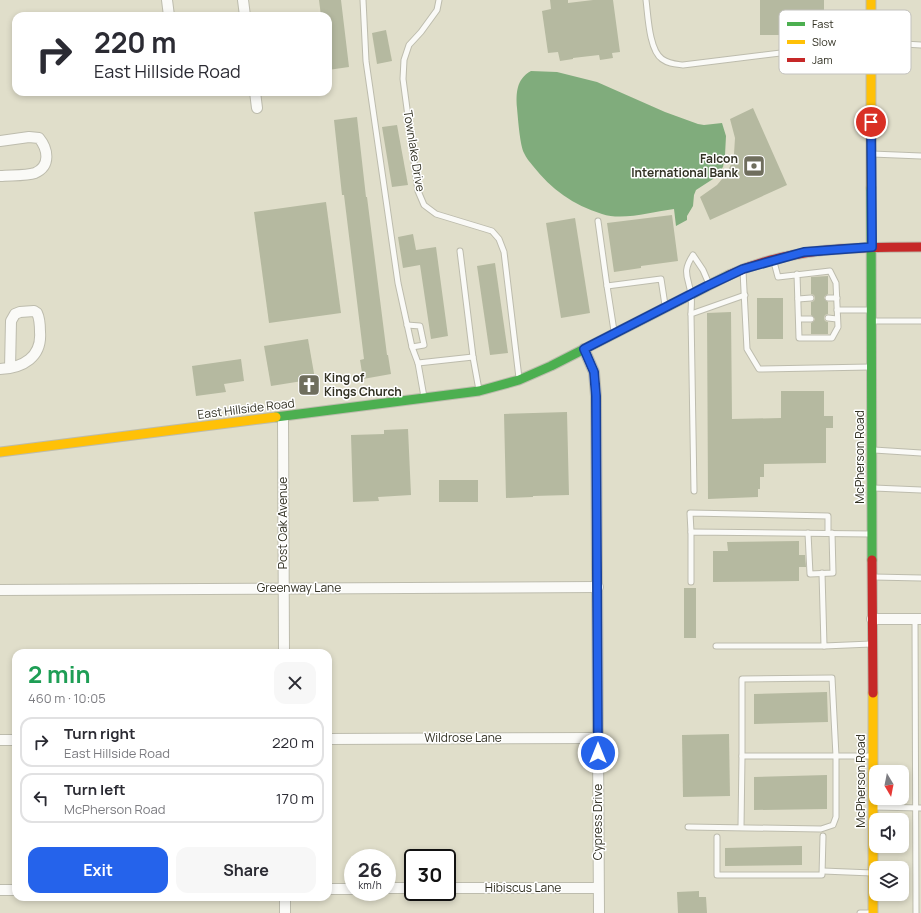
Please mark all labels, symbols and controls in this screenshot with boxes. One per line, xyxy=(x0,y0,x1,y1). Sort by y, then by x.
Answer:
legend xyxy=(779,10,911,74)
text: Fast xyxy=(812,16,834,31)
text: 220 m xyxy=(94,23,177,61)
icon: right xyxy=(28,28,80,80)
text: Slow xyxy=(812,34,837,49)
text: Jam xyxy=(812,52,833,67)
text: East Hillside Road xyxy=(94,59,241,83)
pin xyxy=(854,105,888,139)
street label: Townlake Drive xyxy=(400,109,429,193)
icon: arrive xyxy=(860,111,882,133)
place label: Falcon International Bank xyxy=(631,150,739,181)
bank icon: Falcon International Bank xyxy=(741,153,767,179)
place label: King of Kings Church xyxy=(324,369,402,400)
church icon: King of Kings Church xyxy=(296,372,322,398)
street label: East Hillside Road xyxy=(196,394,295,423)
street label: McPherson Road xyxy=(851,410,868,504)
street label: Post Oak Avenue xyxy=(274,477,291,569)
street label: Greenway Lane xyxy=(257,579,341,596)
text: 2 min xyxy=(28,657,90,690)
button: close xyxy=(274,662,316,704)
text: 460 m · 10:05 xyxy=(28,689,106,707)
text: Turn right xyxy=(64,723,135,744)
street label: Wildrose Lane xyxy=(424,729,502,746)
icon: right xyxy=(30,731,52,753)
text: 220 m xyxy=(272,732,314,753)
position arrow xyxy=(577,732,619,774)
street label: McPherson Road xyxy=(852,734,869,828)
text: East Hillside Road xyxy=(64,744,170,762)
north arrow xyxy=(869,765,909,805)
map controls xyxy=(869,765,909,901)
text: Turn left xyxy=(64,779,126,800)
street label: Cypress Drive xyxy=(589,784,606,860)
icon: left xyxy=(30,787,52,809)
text: 170 m xyxy=(276,788,314,809)
text: McPherson Road xyxy=(64,800,165,818)
button: sound xyxy=(869,813,909,853)
button: Exit xyxy=(28,847,168,893)
button: Share xyxy=(176,847,316,893)
speed limit sign: 30 xyxy=(404,849,456,901)
text: 26 xyxy=(358,856,382,883)
button: layers xyxy=(869,861,909,901)
text: km/h xyxy=(358,878,382,892)
street label: Hibiscus Lane xyxy=(485,879,561,896)

